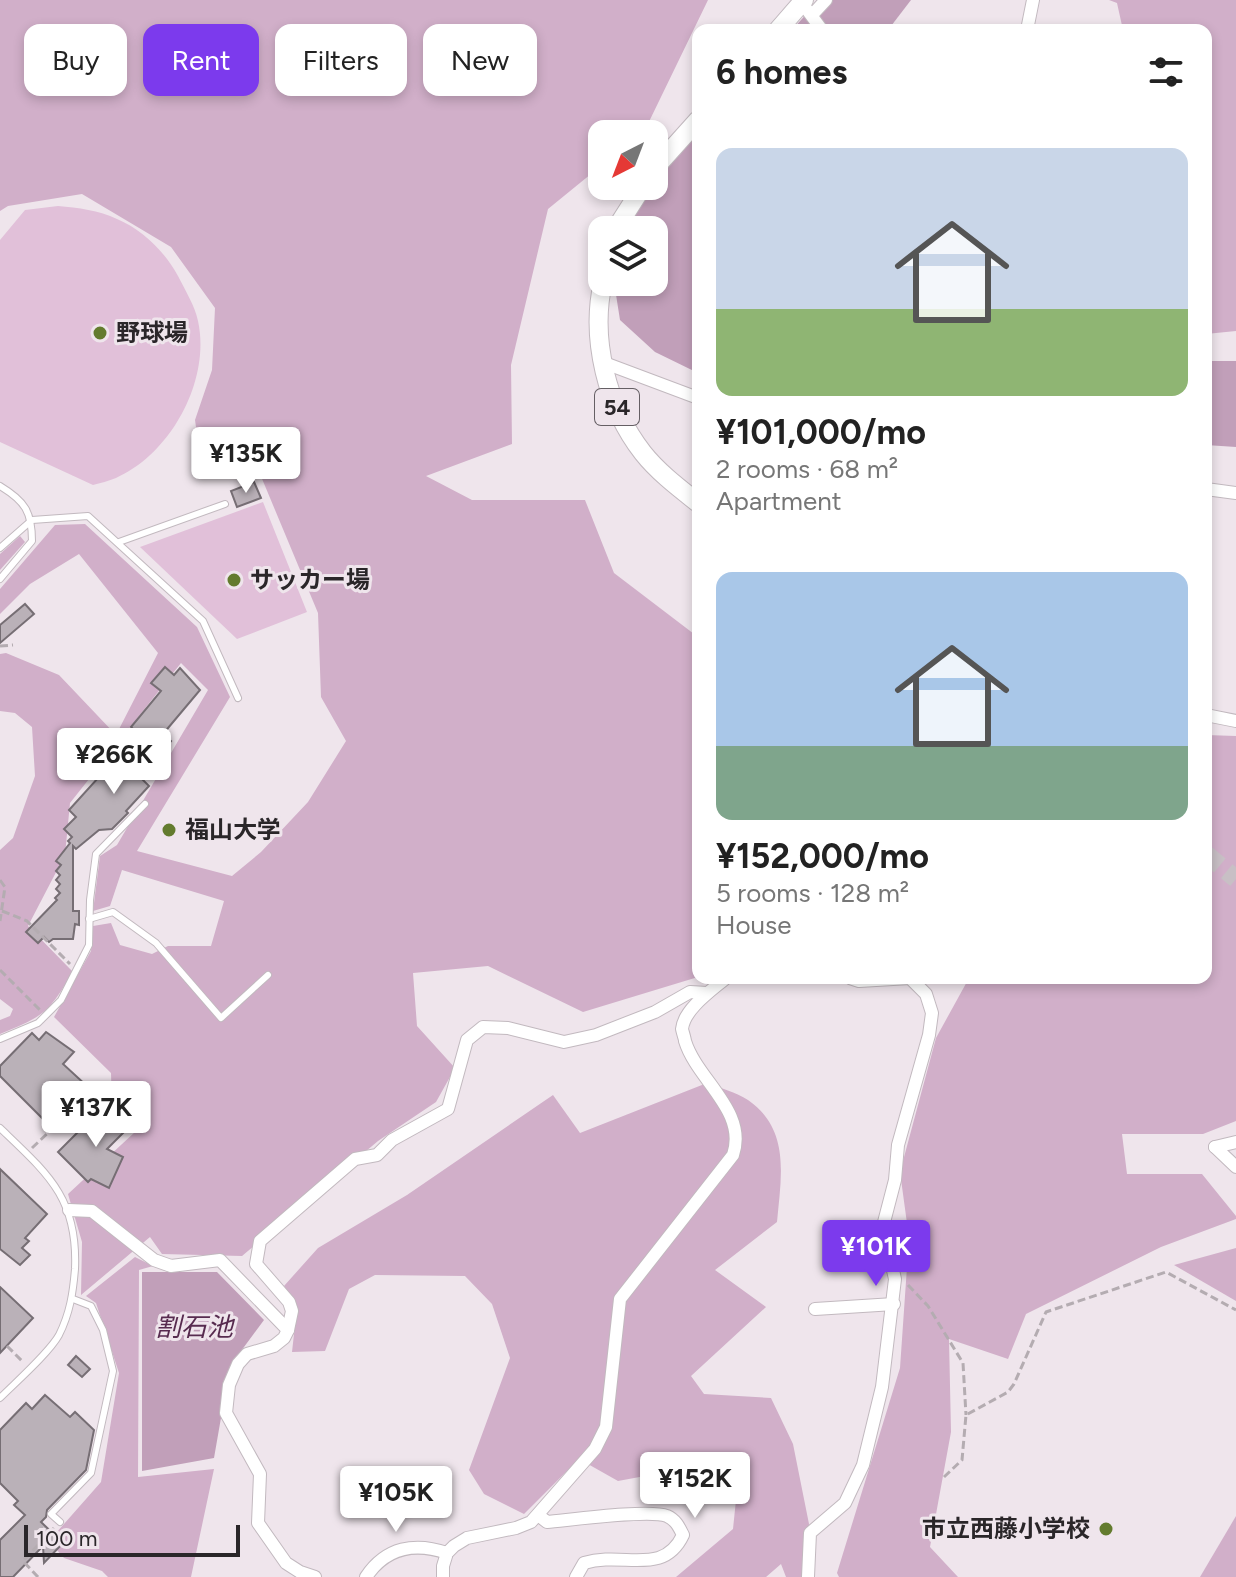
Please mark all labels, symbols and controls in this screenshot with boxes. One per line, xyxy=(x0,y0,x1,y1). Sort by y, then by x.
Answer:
chip: Buy xyxy=(24,24,127,96)
chip: Rent xyxy=(143,24,259,96)
chip: Filters xyxy=(275,24,407,96)
chip: New xyxy=(423,24,537,96)
icon: filters xyxy=(1144,50,1188,94)
text: 6 homes xyxy=(716,52,847,93)
north arrow xyxy=(588,120,668,200)
map controls xyxy=(588,120,668,296)
icon: home xyxy=(880,200,1024,344)
button: layers xyxy=(588,216,668,296)
place label: 野球場 xyxy=(116,318,188,347)
marker: 野球場 xyxy=(91,324,109,342)
road number: 54 xyxy=(595,389,639,425)
text: ¥101,000/mo xyxy=(716,412,926,453)
pin: ¥135K xyxy=(190,427,302,495)
text: ¥135K xyxy=(209,437,283,469)
text: 2 rooms · 68 m² xyxy=(716,453,898,485)
text: Apartment xyxy=(716,485,842,517)
place label: サッカー場 xyxy=(250,565,370,594)
marker: サッカー場 xyxy=(225,571,243,589)
icon: home xyxy=(880,624,1024,768)
pin: ¥266K xyxy=(58,728,170,796)
text: ¥266K xyxy=(75,738,153,770)
place label: 福山大学 xyxy=(185,815,281,844)
marker: 福山大学 xyxy=(160,821,178,839)
text: ¥152,000/mo xyxy=(716,836,929,877)
text: 5 rooms · 128 m² xyxy=(716,877,909,909)
text: House xyxy=(716,909,791,941)
pin: ¥137K xyxy=(40,1081,152,1149)
text: ¥137K xyxy=(60,1091,132,1123)
pin: ¥101K xyxy=(820,1220,932,1288)
text: ¥101K xyxy=(840,1230,912,1262)
water label: 割石池 xyxy=(155,1311,236,1343)
pin: ¥152K xyxy=(639,1452,751,1520)
text: ¥152K xyxy=(658,1462,732,1494)
pin: ¥105K xyxy=(340,1466,452,1534)
text: ¥105K xyxy=(358,1476,434,1508)
place label: 市立西藤小学校 xyxy=(922,1514,1090,1543)
marker: 市立西藤小学校 xyxy=(1097,1520,1115,1538)
scale bar xyxy=(24,1521,240,1557)
text: 100 m xyxy=(36,1525,97,1552)

